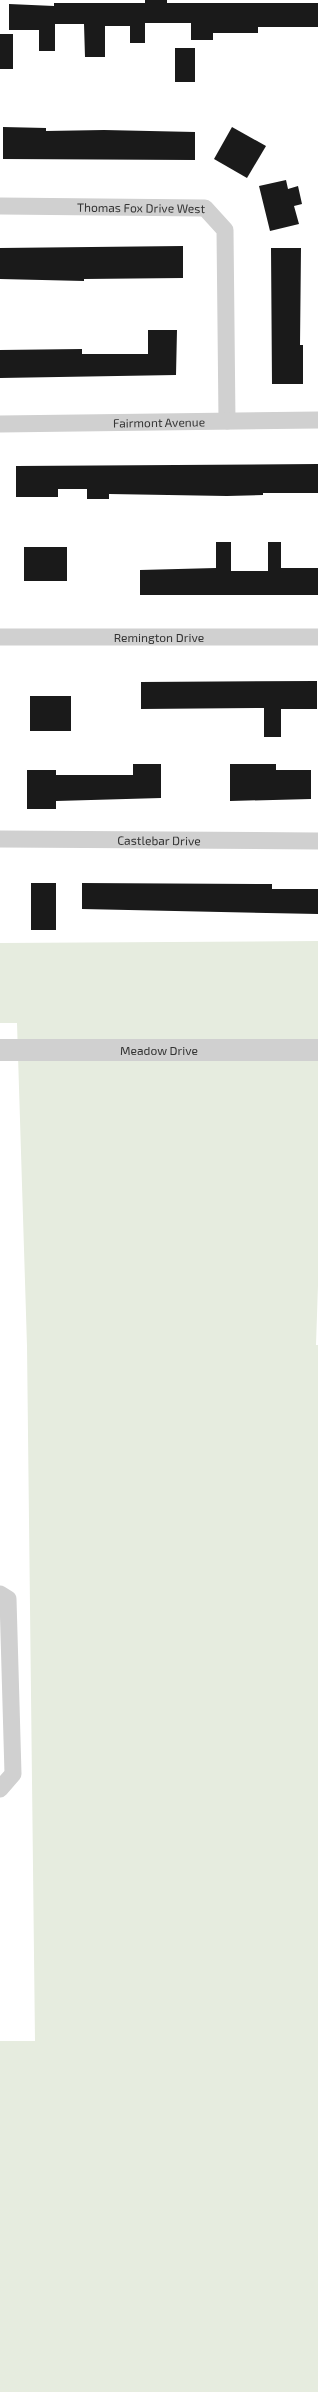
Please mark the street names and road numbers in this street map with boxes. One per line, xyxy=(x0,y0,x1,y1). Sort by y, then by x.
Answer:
street label: Thomas Fox Drive West xyxy=(77,200,206,215)
street label: Fairmont Avenue xyxy=(113,414,205,430)
street label: Remington Drive xyxy=(114,630,204,644)
street label: Castlebar Drive xyxy=(117,833,201,847)
street label: Meadow Drive xyxy=(120,1043,198,1057)

